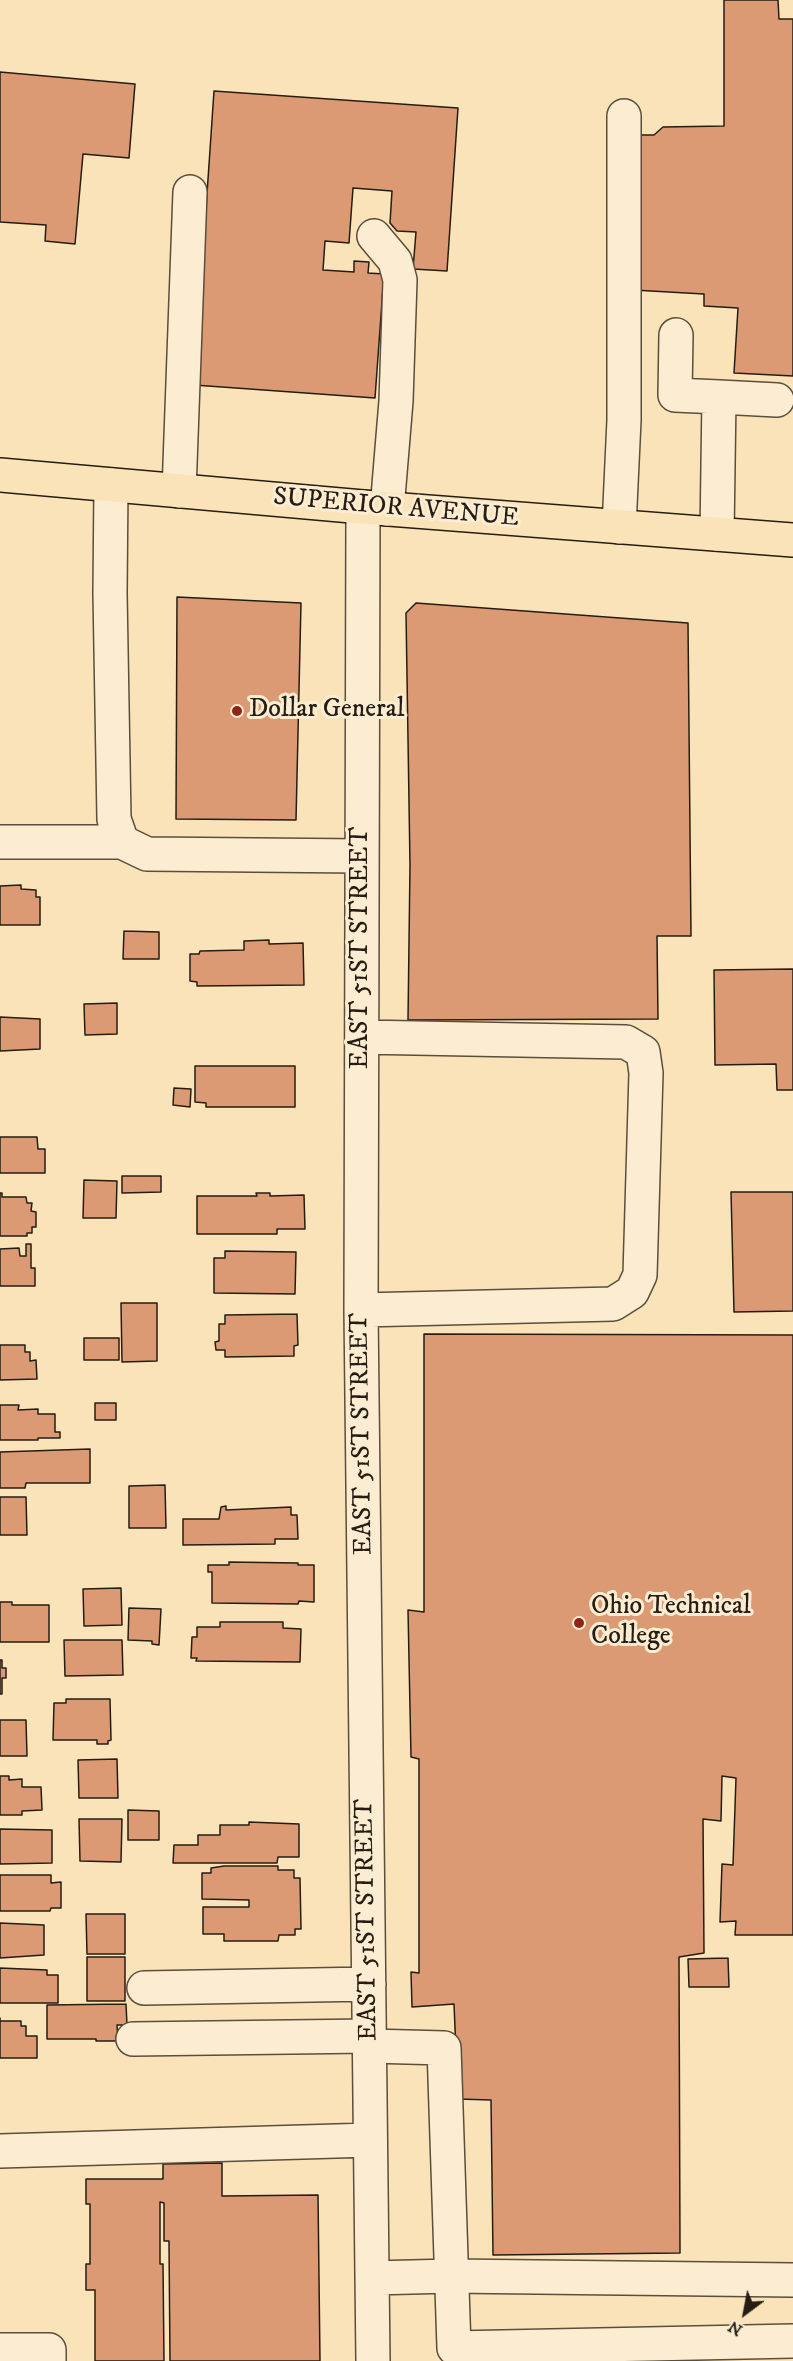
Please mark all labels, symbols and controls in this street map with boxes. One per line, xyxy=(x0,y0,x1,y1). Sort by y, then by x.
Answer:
street label: SUPERIOR AVENUE xyxy=(272,483,520,535)
place label: Dollar General xyxy=(249,695,405,727)
marker: Dollar General xyxy=(230,704,244,718)
street label: EAST 51ST STREET xyxy=(346,827,378,1069)
street label: EAST 51ST STREET xyxy=(345,1313,381,1555)
place label: Ohio Technical College xyxy=(591,1592,751,1654)
marker: Ohio Technical College xyxy=(572,1616,586,1630)
street label: EAST 51ST STREET xyxy=(350,1799,386,2041)
north arrow xyxy=(715,2283,775,2343)
text: N xyxy=(725,2316,746,2340)

